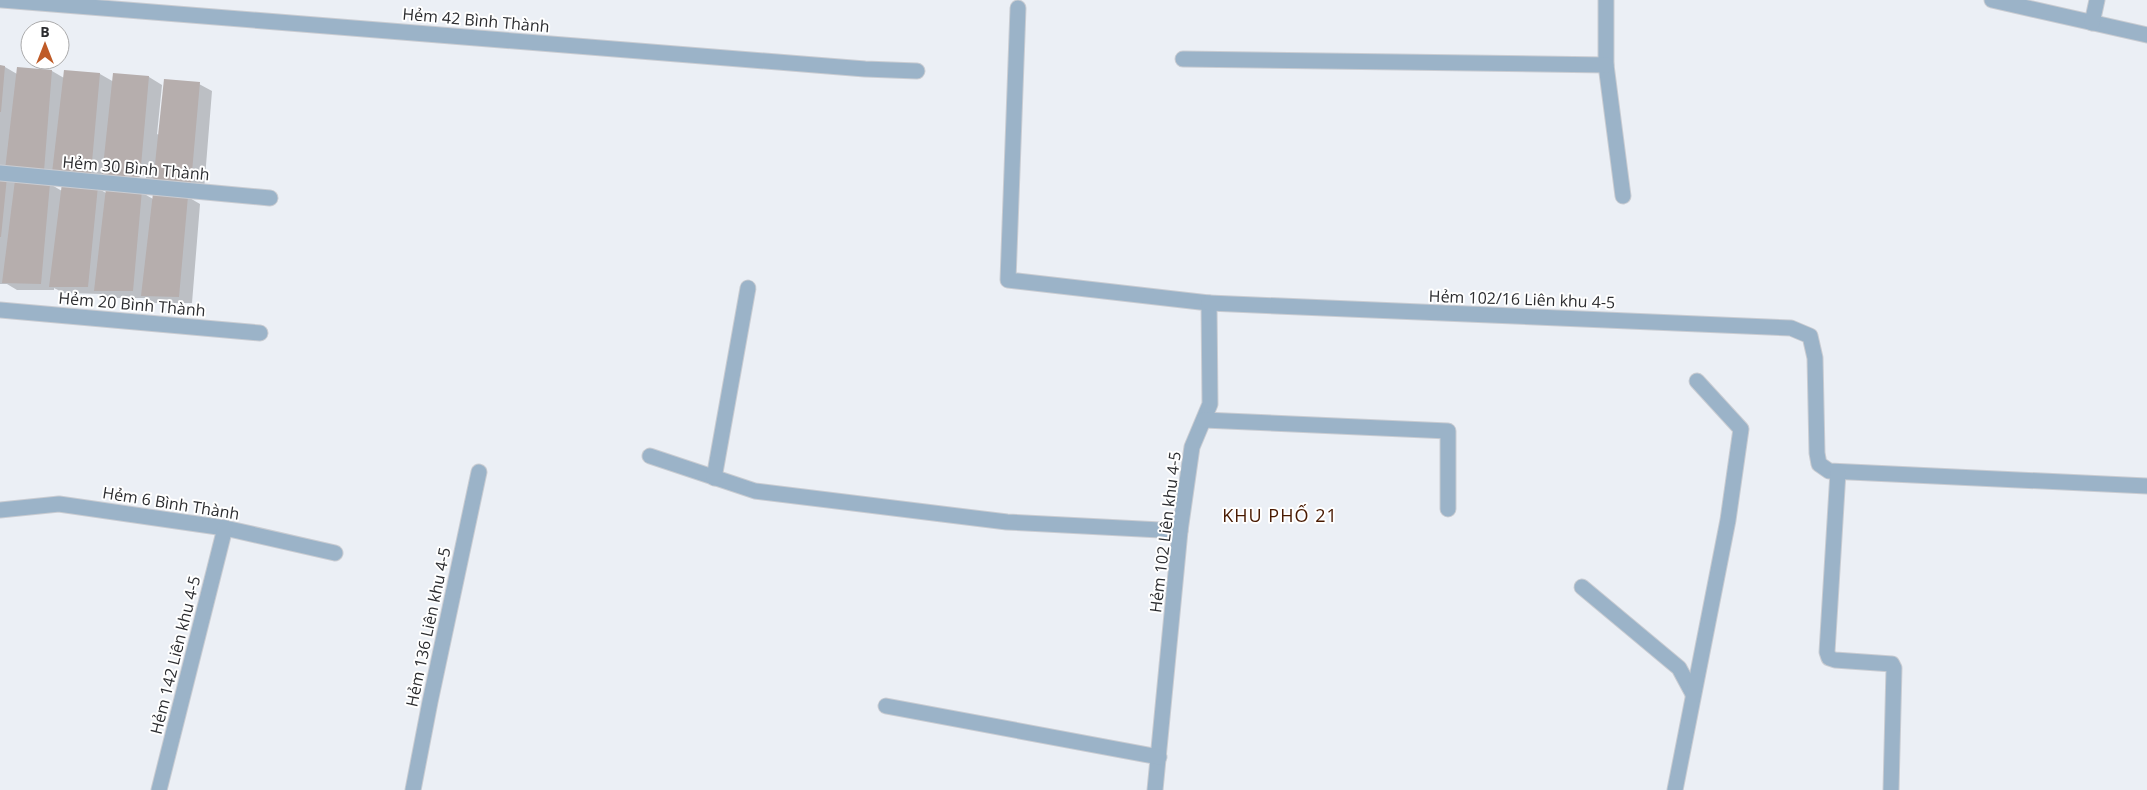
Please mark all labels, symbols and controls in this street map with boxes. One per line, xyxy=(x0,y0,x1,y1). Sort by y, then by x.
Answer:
street label: Hẻm 42 Bình Thành xyxy=(402,3,550,37)
north arrow xyxy=(20,20,70,70)
text: B xyxy=(40,22,50,41)
street label: Hẻm 30 Bình Thành xyxy=(62,151,210,185)
street label: Hẻm 102/16 Liên khu 4-5 xyxy=(1428,285,1616,313)
street label: Hẻm 20 Bình Thành xyxy=(58,287,206,321)
street label: Hẻm 102 Liên khu 4-5 xyxy=(1144,450,1186,614)
street label: Hẻm 6 Bình Thành xyxy=(101,481,241,525)
district label: KHU PHỐ 21 xyxy=(1222,503,1338,527)
street label: Hẻm 136 Liên khu 4-5 xyxy=(400,545,456,709)
street label: Hẻm 142 Liên khu 4-5 xyxy=(145,574,205,736)

